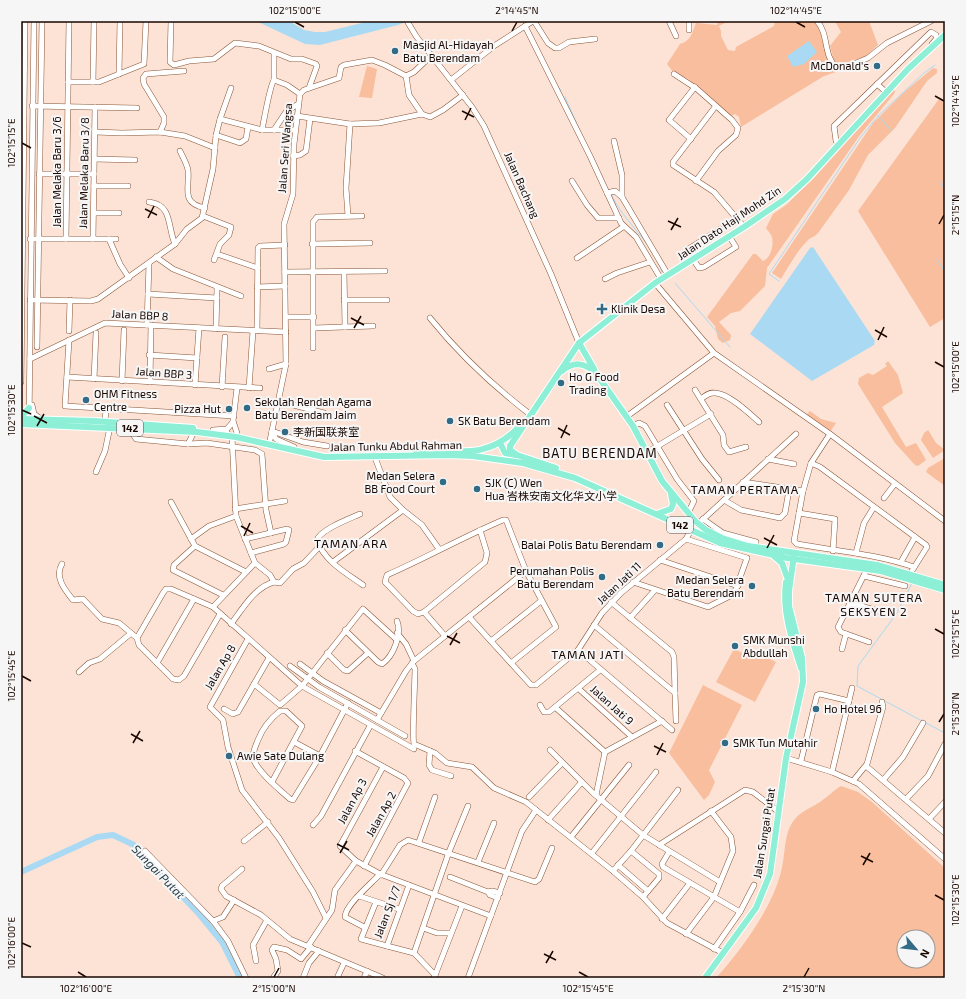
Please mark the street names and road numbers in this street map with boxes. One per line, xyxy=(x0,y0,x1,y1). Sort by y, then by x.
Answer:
street label: Jalan Seri Wangsa xyxy=(275,103,294,193)
street label: Jalan Melaka Baru 3/6 xyxy=(50,117,63,227)
street label: Jalan Melaka Baru 3/8 xyxy=(76,117,91,229)
street label: Jalan Bachang xyxy=(502,150,543,220)
street label: Jalan Dato Haji Mohd Zin xyxy=(675,183,783,263)
street label: Jalan BBP 8 xyxy=(111,307,169,322)
street label: Jalan BBP 3 xyxy=(135,364,193,381)
road number: 142 xyxy=(117,420,143,436)
street label: Jalan Tunku Abdul Rahman xyxy=(330,438,462,453)
road number: 142 xyxy=(667,517,693,533)
street label: Jalan Jati 11 xyxy=(594,559,643,606)
street label: Jalan Ap 8 xyxy=(201,642,238,692)
street label: Jalan Jati 9 xyxy=(588,682,636,727)
street label: Jalan Ap 3 xyxy=(334,776,369,826)
street label: Jalan Sungai Putat xyxy=(750,787,777,879)
street label: Jalan Ap 2 xyxy=(363,789,398,839)
street label: Jalan Sj 1/7 xyxy=(371,883,404,940)

